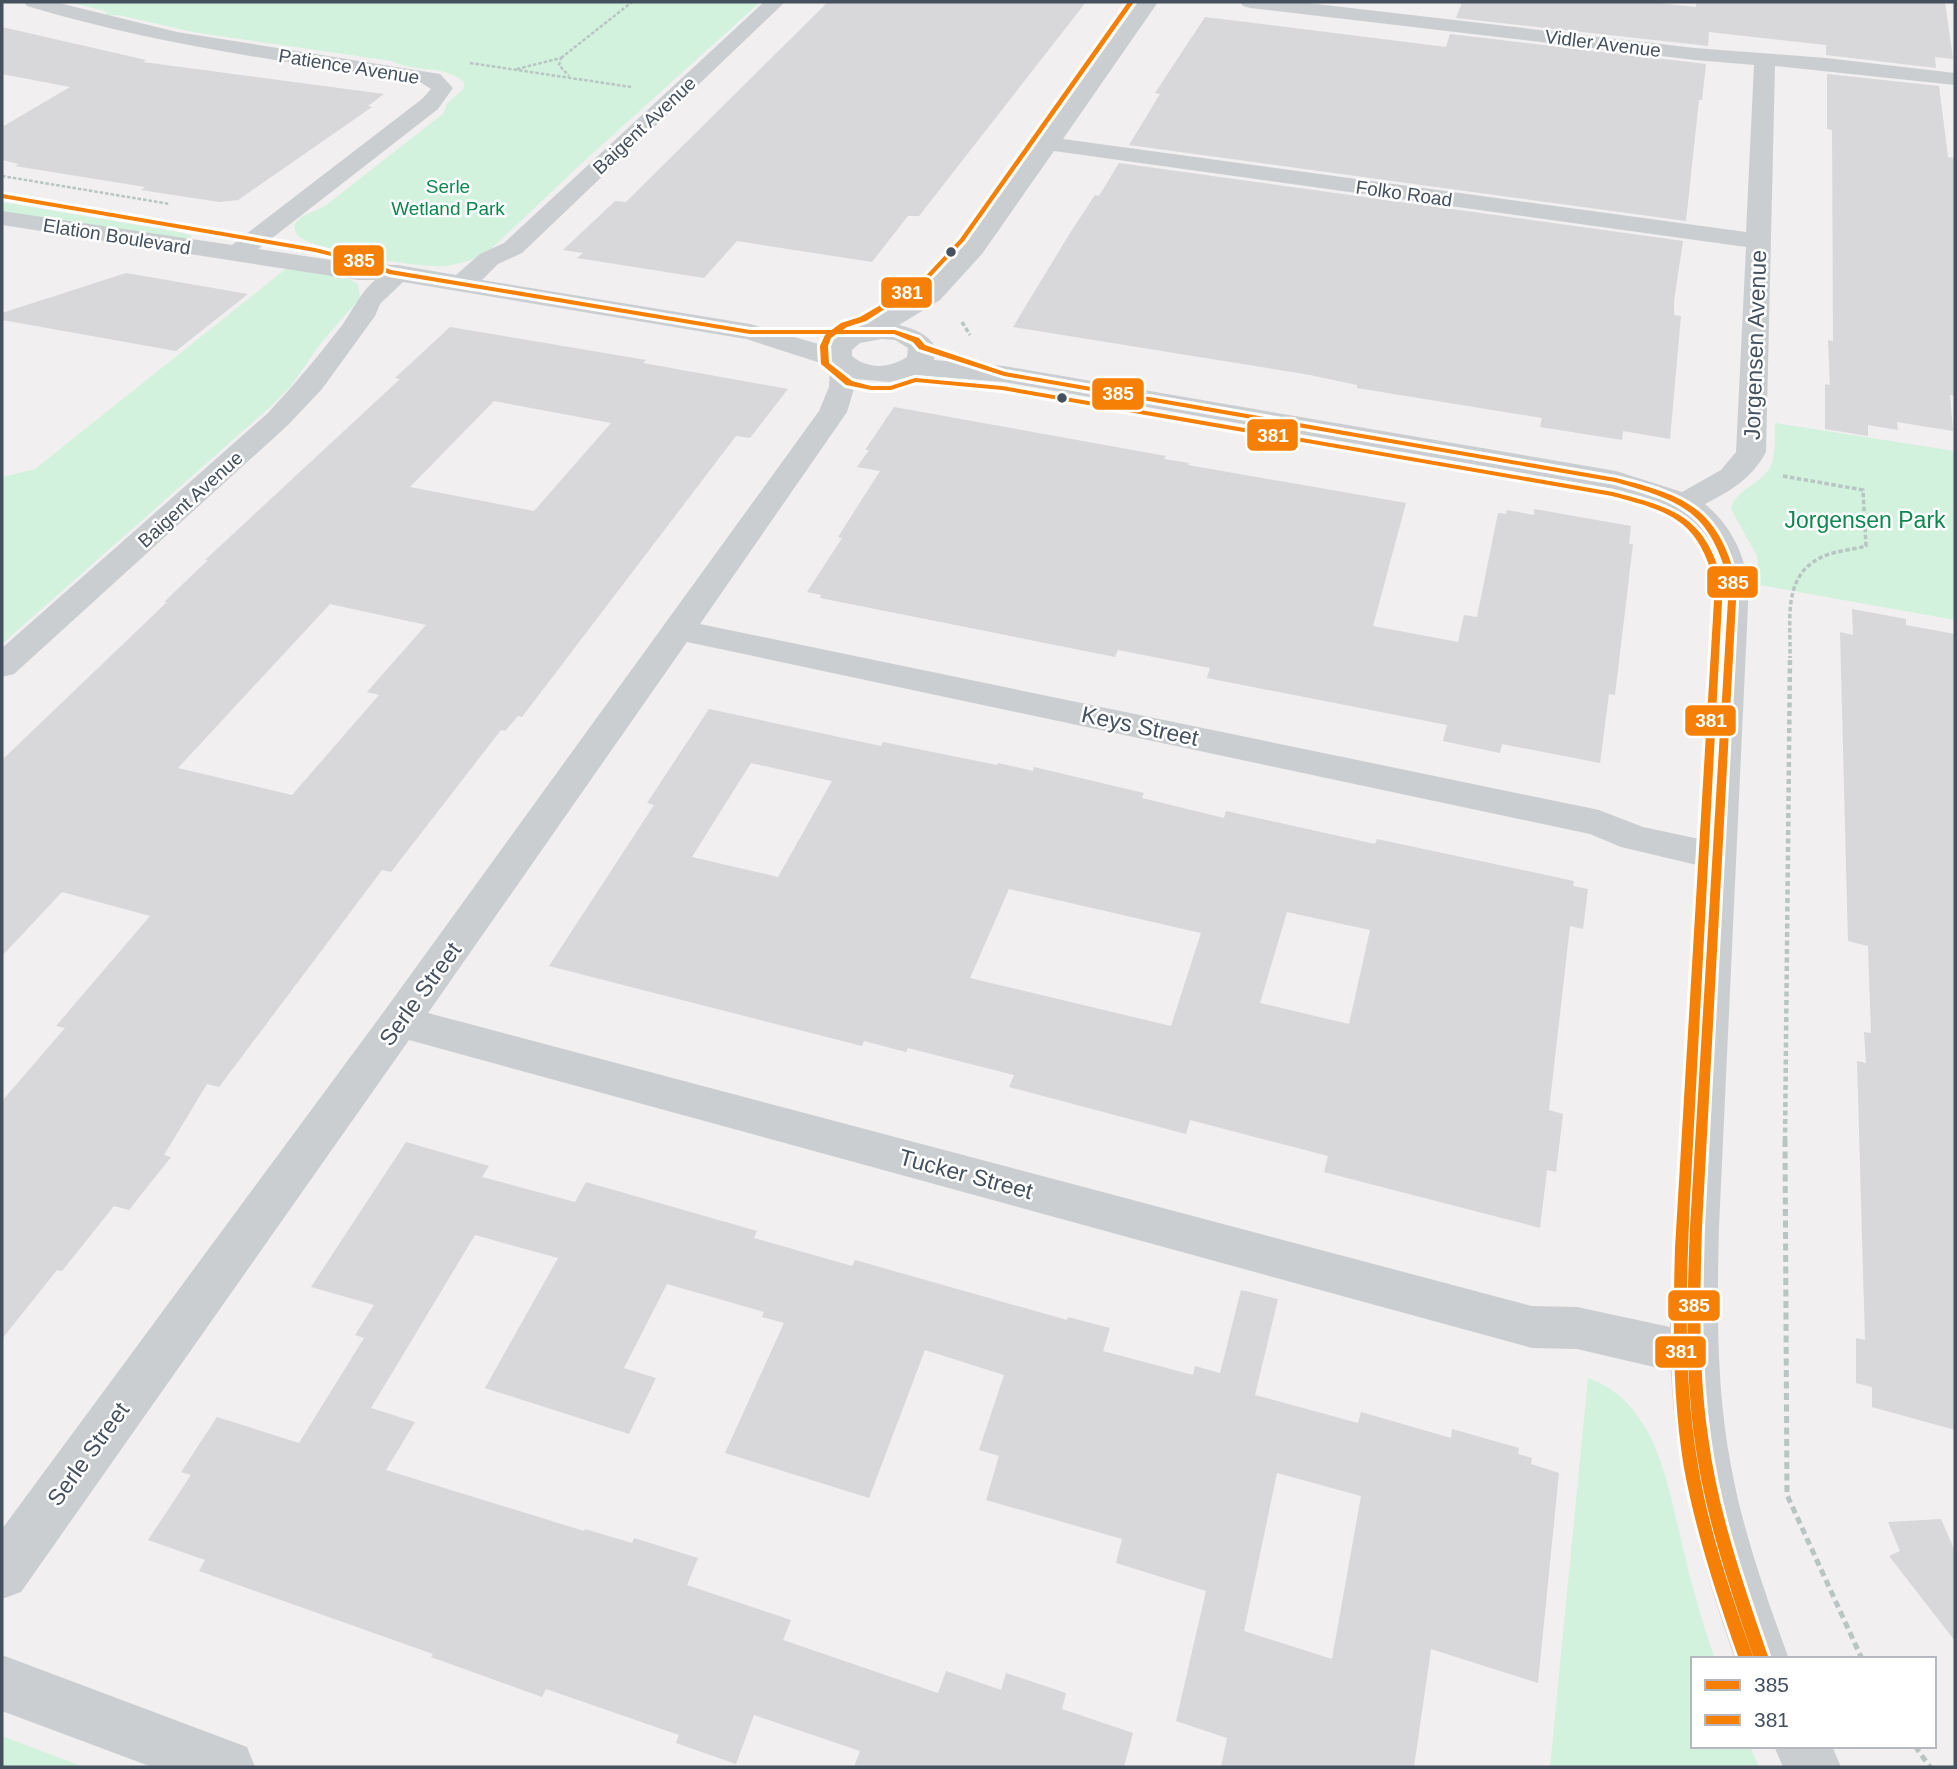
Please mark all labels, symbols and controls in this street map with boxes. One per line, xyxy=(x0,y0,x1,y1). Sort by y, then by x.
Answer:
street label: Vidler Avenue xyxy=(1544,26,1662,61)
street label: Patience Avenue xyxy=(277,45,421,88)
street label: Baigent Avenue xyxy=(589,72,700,178)
park label: Serle Wetland Park xyxy=(391,176,505,219)
street label: Folko Road xyxy=(1354,176,1454,211)
street label: Elation Boulevard xyxy=(42,214,192,259)
line badge: 385 xyxy=(332,244,385,277)
unlabelled marker xyxy=(944,245,958,259)
text: 385 xyxy=(343,250,375,271)
street label: Jorgensen Avenue xyxy=(1739,250,1771,440)
line badge: 381 xyxy=(880,276,933,309)
text: 381 xyxy=(891,282,923,303)
line badge: 385 xyxy=(1091,377,1145,411)
text: 385 xyxy=(1102,383,1134,404)
unlabelled marker xyxy=(1055,391,1069,405)
line badge: 381 xyxy=(1246,418,1299,452)
text: 381 xyxy=(1257,425,1289,446)
street label: Baigent Avenue xyxy=(134,447,247,552)
park label: Jorgensen Park xyxy=(1784,507,1946,533)
line badge: 385 xyxy=(1706,565,1759,599)
text: 385 xyxy=(1717,572,1749,593)
street label: Keys Street xyxy=(1079,701,1201,751)
line badge: 381 xyxy=(1684,704,1737,737)
text: 381 xyxy=(1695,710,1727,731)
street label: Serle Street xyxy=(374,937,467,1051)
street label: Tucker Street xyxy=(896,1144,1036,1204)
line badge: 385 xyxy=(1667,1289,1721,1322)
text: 385 xyxy=(1678,1295,1710,1316)
line badge: 381 xyxy=(1654,1335,1707,1369)
text: 381 xyxy=(1665,1341,1697,1362)
street label: Serle Street xyxy=(42,1397,135,1511)
legend xyxy=(1691,1657,1936,1748)
text: 385 xyxy=(1754,1673,1789,1696)
text: 381 xyxy=(1754,1708,1789,1731)

